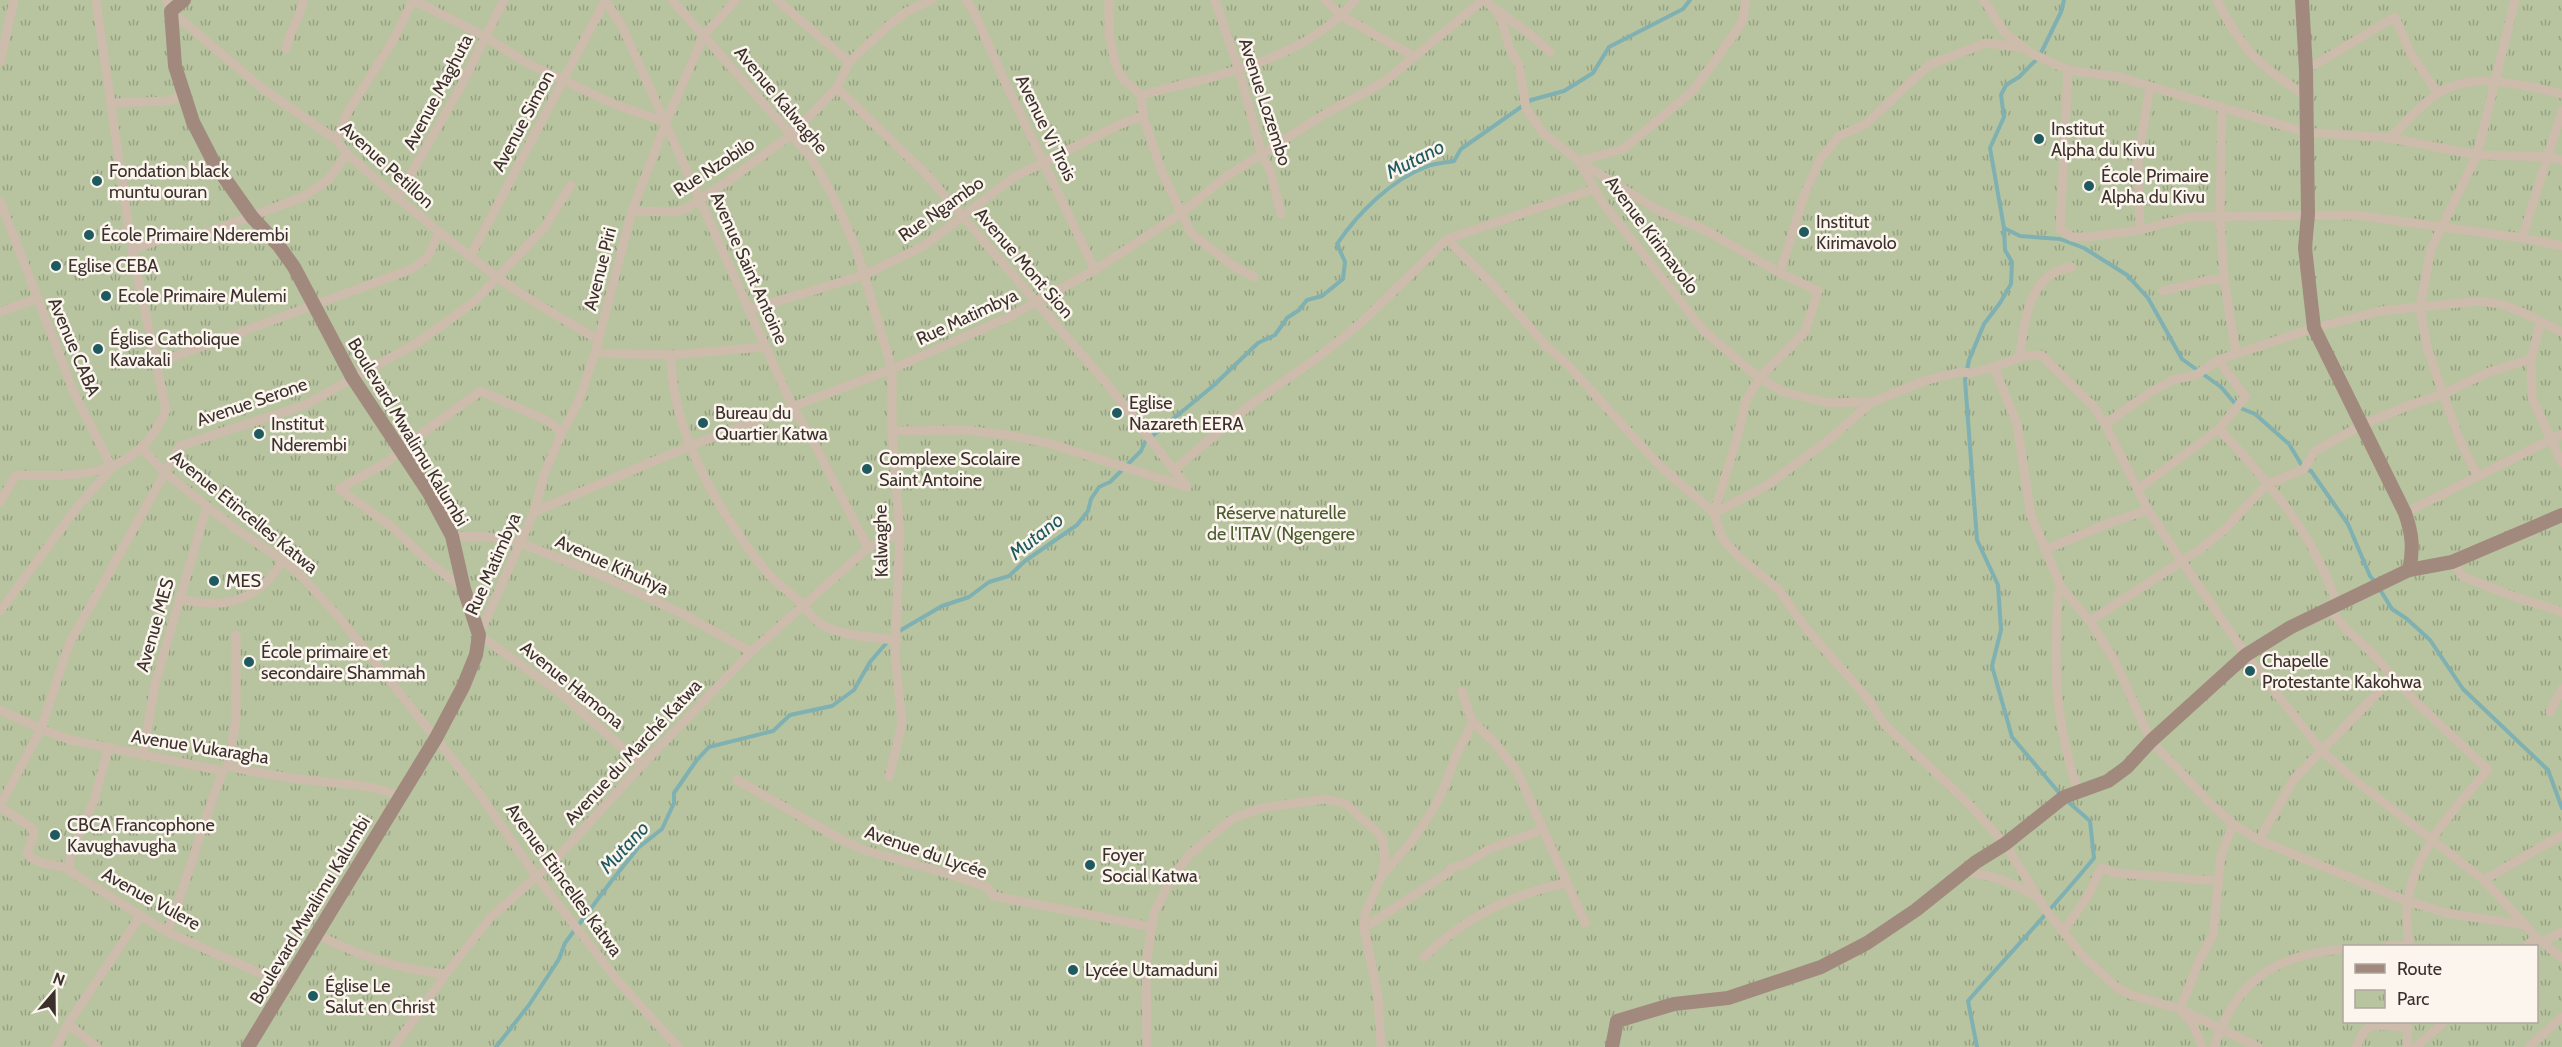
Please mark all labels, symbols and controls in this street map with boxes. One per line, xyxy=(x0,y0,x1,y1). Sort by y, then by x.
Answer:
street label: Avenue Maghuta xyxy=(398,30,478,153)
street label: Avenue Lozembo xyxy=(1234,35,1296,169)
street label: Avenue Kalwaghe xyxy=(730,42,832,158)
street label: Avenue Simon xyxy=(487,67,559,175)
street label: Avenue Vi Trois xyxy=(1011,71,1081,185)
street label: Avenue Petillon xyxy=(336,117,438,213)
place label: Institut Alpha du Kivu xyxy=(2051,118,2155,161)
marker: Institut Alpha du Kivu xyxy=(2032,132,2046,146)
street label: Rue Nzobilo xyxy=(669,133,759,201)
water label: Mutano xyxy=(1381,134,1448,184)
place label: Fondation black muntu ouran xyxy=(109,160,230,203)
place label: École Primaire Alpha du Kivu xyxy=(2101,165,2209,208)
street label: Rue Ngambo xyxy=(894,172,988,246)
street label: Avenue Kirimavolo xyxy=(1601,172,1704,298)
marker: Fondation black muntu ouran xyxy=(90,174,104,188)
marker: École Primaire Alpha du Kivu xyxy=(2082,179,2096,193)
street label: Avenue Saint Antoine xyxy=(706,189,792,347)
street label: Avenue Mont Sion xyxy=(970,203,1078,323)
place label: Institut Kirimavolo xyxy=(1816,211,1897,254)
place label: École Primaire Nderembi xyxy=(101,224,289,246)
street label: Avenue Piri xyxy=(579,225,621,313)
marker: Institut Kirimavolo xyxy=(1797,225,1811,239)
marker: École Primaire Nderembi xyxy=(82,228,96,242)
place label: Eglise CEBA xyxy=(68,255,158,277)
marker: Eglise CEBA xyxy=(49,259,63,273)
street label: Rue Matimbya xyxy=(913,284,1022,350)
place label: Ecole Primaire Mulemi xyxy=(118,285,286,307)
marker: Ecole Primaire Mulemi xyxy=(99,289,113,303)
street label: Avenue CABA xyxy=(43,294,105,400)
place label: Église Catholique Kavakali xyxy=(110,328,239,371)
street label: Boulevard Mwalimu Kalumbi xyxy=(343,334,473,530)
marker: Église Catholique Kavakali xyxy=(91,342,105,356)
street label: Avenue Serone xyxy=(194,373,310,431)
place label: Eglise Nazareth EERA xyxy=(1129,392,1244,435)
place label: Bureau du Quartier Katwa xyxy=(715,402,828,445)
marker: Eglise Nazareth EERA xyxy=(1110,406,1124,420)
place label: Institut Nderembi xyxy=(271,413,347,456)
marker: Bureau du Quartier Katwa xyxy=(696,416,710,430)
marker: Institut Nderembi xyxy=(252,427,266,441)
street label: Avenue Etincelles Katwa xyxy=(166,446,323,579)
place label: Complexe Scolaire Saint Antoine xyxy=(879,448,1020,491)
marker: Complexe Scolaire Saint Antoine xyxy=(860,462,874,476)
park label: Réserve naturelle de l'ITAV (Ngengere xyxy=(1207,502,1355,545)
street label: Kalwaghe xyxy=(869,505,893,577)
water label: Mutano xyxy=(1003,507,1068,565)
street label: Rue Matimbya xyxy=(461,509,525,618)
street label: Avenue Kihuhya xyxy=(552,530,672,600)
place label: MES xyxy=(226,570,261,592)
marker: MES xyxy=(207,574,221,588)
street label: Avenue MES xyxy=(131,576,179,674)
street label: Avenue Hamona xyxy=(516,637,628,734)
place label: École primaire et secondaire Shammah xyxy=(261,641,426,684)
place label: Chapelle Protestante Kakohwa xyxy=(2262,650,2422,693)
marker: École primaire et secondaire Shammah xyxy=(242,655,256,669)
marker: Chapelle Protestante Kakohwa xyxy=(2243,664,2257,678)
street label: Avenue du Marché Katwa xyxy=(560,674,706,829)
street label: Avenue Vukaragha xyxy=(130,725,271,769)
street label: Avenue Etincelles Katwa xyxy=(501,799,627,961)
street label: Boulevard Mwalimu Kalumbi xyxy=(245,812,375,1008)
place label: CBCA Francophone Kavughavugha xyxy=(67,814,215,857)
water label: Mutano xyxy=(593,816,654,879)
street label: Avenue du Lycée xyxy=(862,821,990,883)
marker: CBCA Francophone Kavughavugha xyxy=(48,828,62,842)
place label: Foyer Social Katwa xyxy=(1102,844,1198,887)
marker: Foyer Social Katwa xyxy=(1083,858,1097,872)
street label: Avenue Vulere xyxy=(98,863,204,935)
legend xyxy=(2343,945,2538,1023)
text: Route xyxy=(2397,958,2442,980)
place label: Lycée Utamaduni xyxy=(1085,959,1217,981)
north arrow xyxy=(24,963,84,1023)
marker: Lycée Utamaduni xyxy=(1066,963,1080,977)
text: N xyxy=(50,969,68,990)
place label: Église Le Salut en Christ xyxy=(325,975,435,1018)
text: Parc xyxy=(2397,988,2429,1010)
marker: Église Le Salut en Christ xyxy=(306,989,320,1003)

